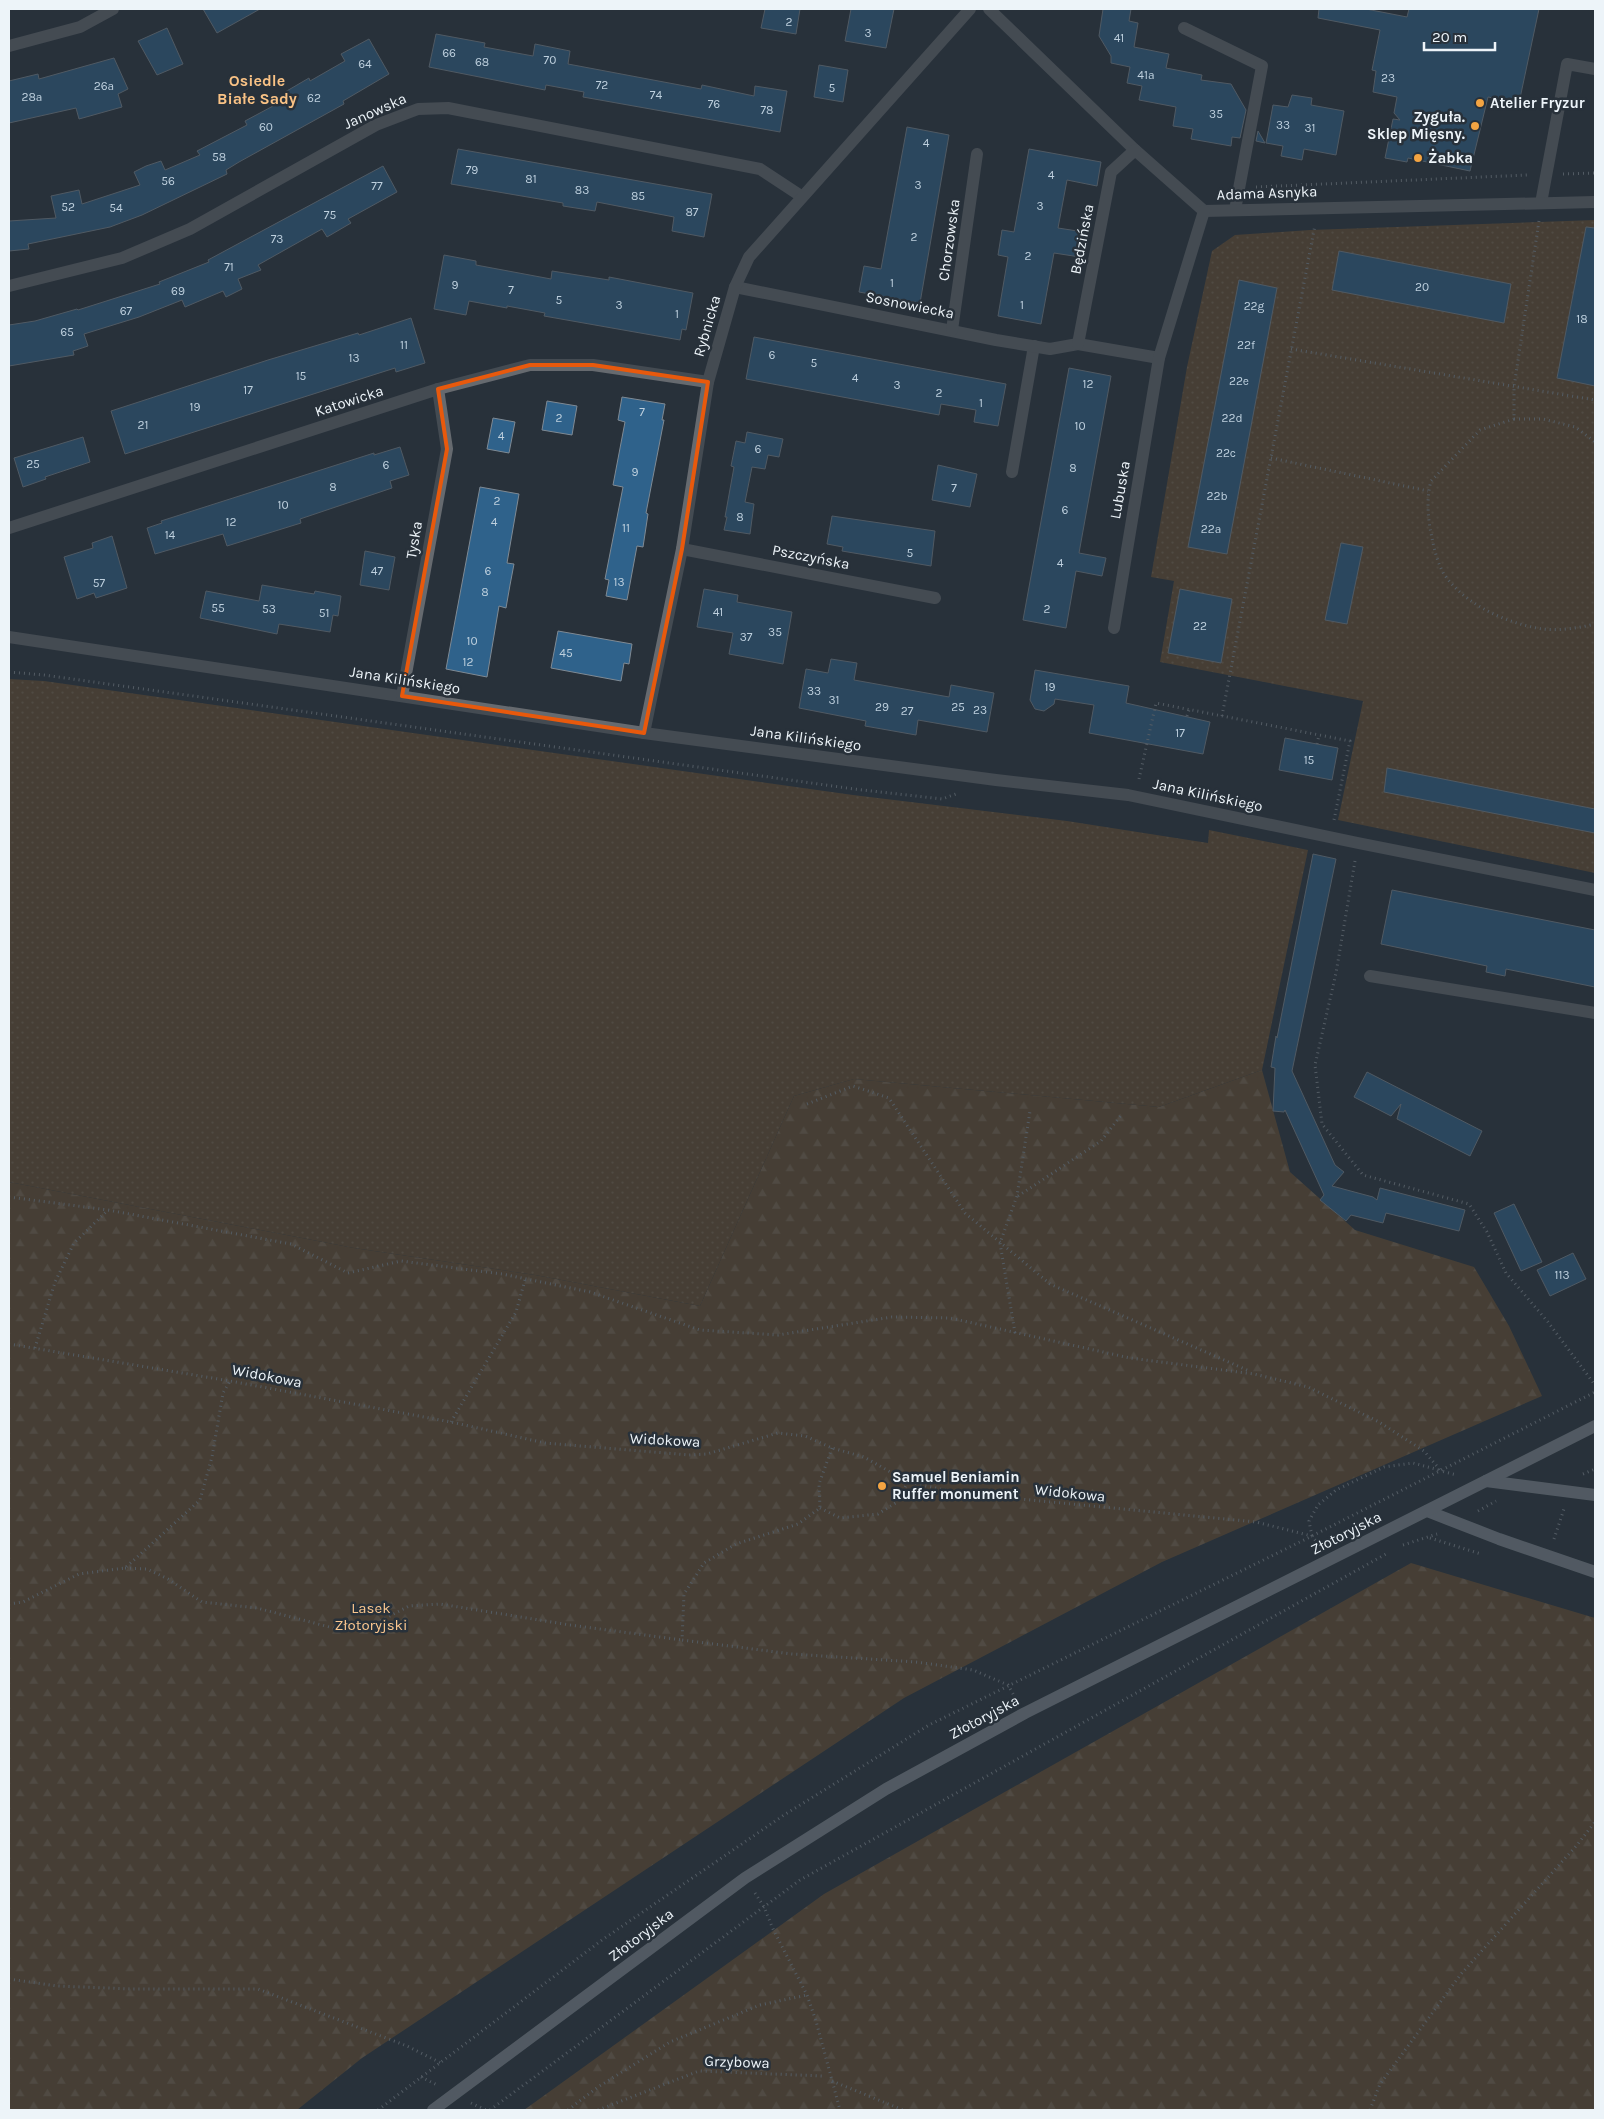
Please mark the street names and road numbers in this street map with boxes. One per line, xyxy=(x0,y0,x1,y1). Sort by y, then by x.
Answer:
street label: Janowska xyxy=(341,89,409,133)
street label: Adama Asnyka xyxy=(1216,182,1318,204)
street label: Chorzowska xyxy=(934,198,964,282)
street label: Będzińska xyxy=(1066,202,1098,276)
street label: Sosnowiecka xyxy=(864,288,956,322)
street label: Rybnicka xyxy=(690,293,724,359)
street label: Katowicka xyxy=(312,381,386,421)
street label: Lubuska xyxy=(1106,460,1134,520)
street label: Tyska xyxy=(402,520,426,560)
street label: Pszczyńska xyxy=(771,541,851,573)
street label: Jana Kilińskiego xyxy=(348,662,462,698)
street label: Jana Kilińskiego xyxy=(749,721,863,755)
street label: Jana Kilińskiego xyxy=(1152,775,1264,815)
street label: Widokowa xyxy=(231,1360,303,1392)
street label: Widokowa xyxy=(629,1429,701,1451)
street label: Widokowa xyxy=(1034,1480,1106,1506)
street label: Złotoryjska xyxy=(1308,1508,1384,1558)
street label: Złotoryjska xyxy=(946,1691,1022,1743)
street label: Złotoryjska xyxy=(605,1905,677,1965)
street label: Grzybowa xyxy=(704,2052,770,2072)

